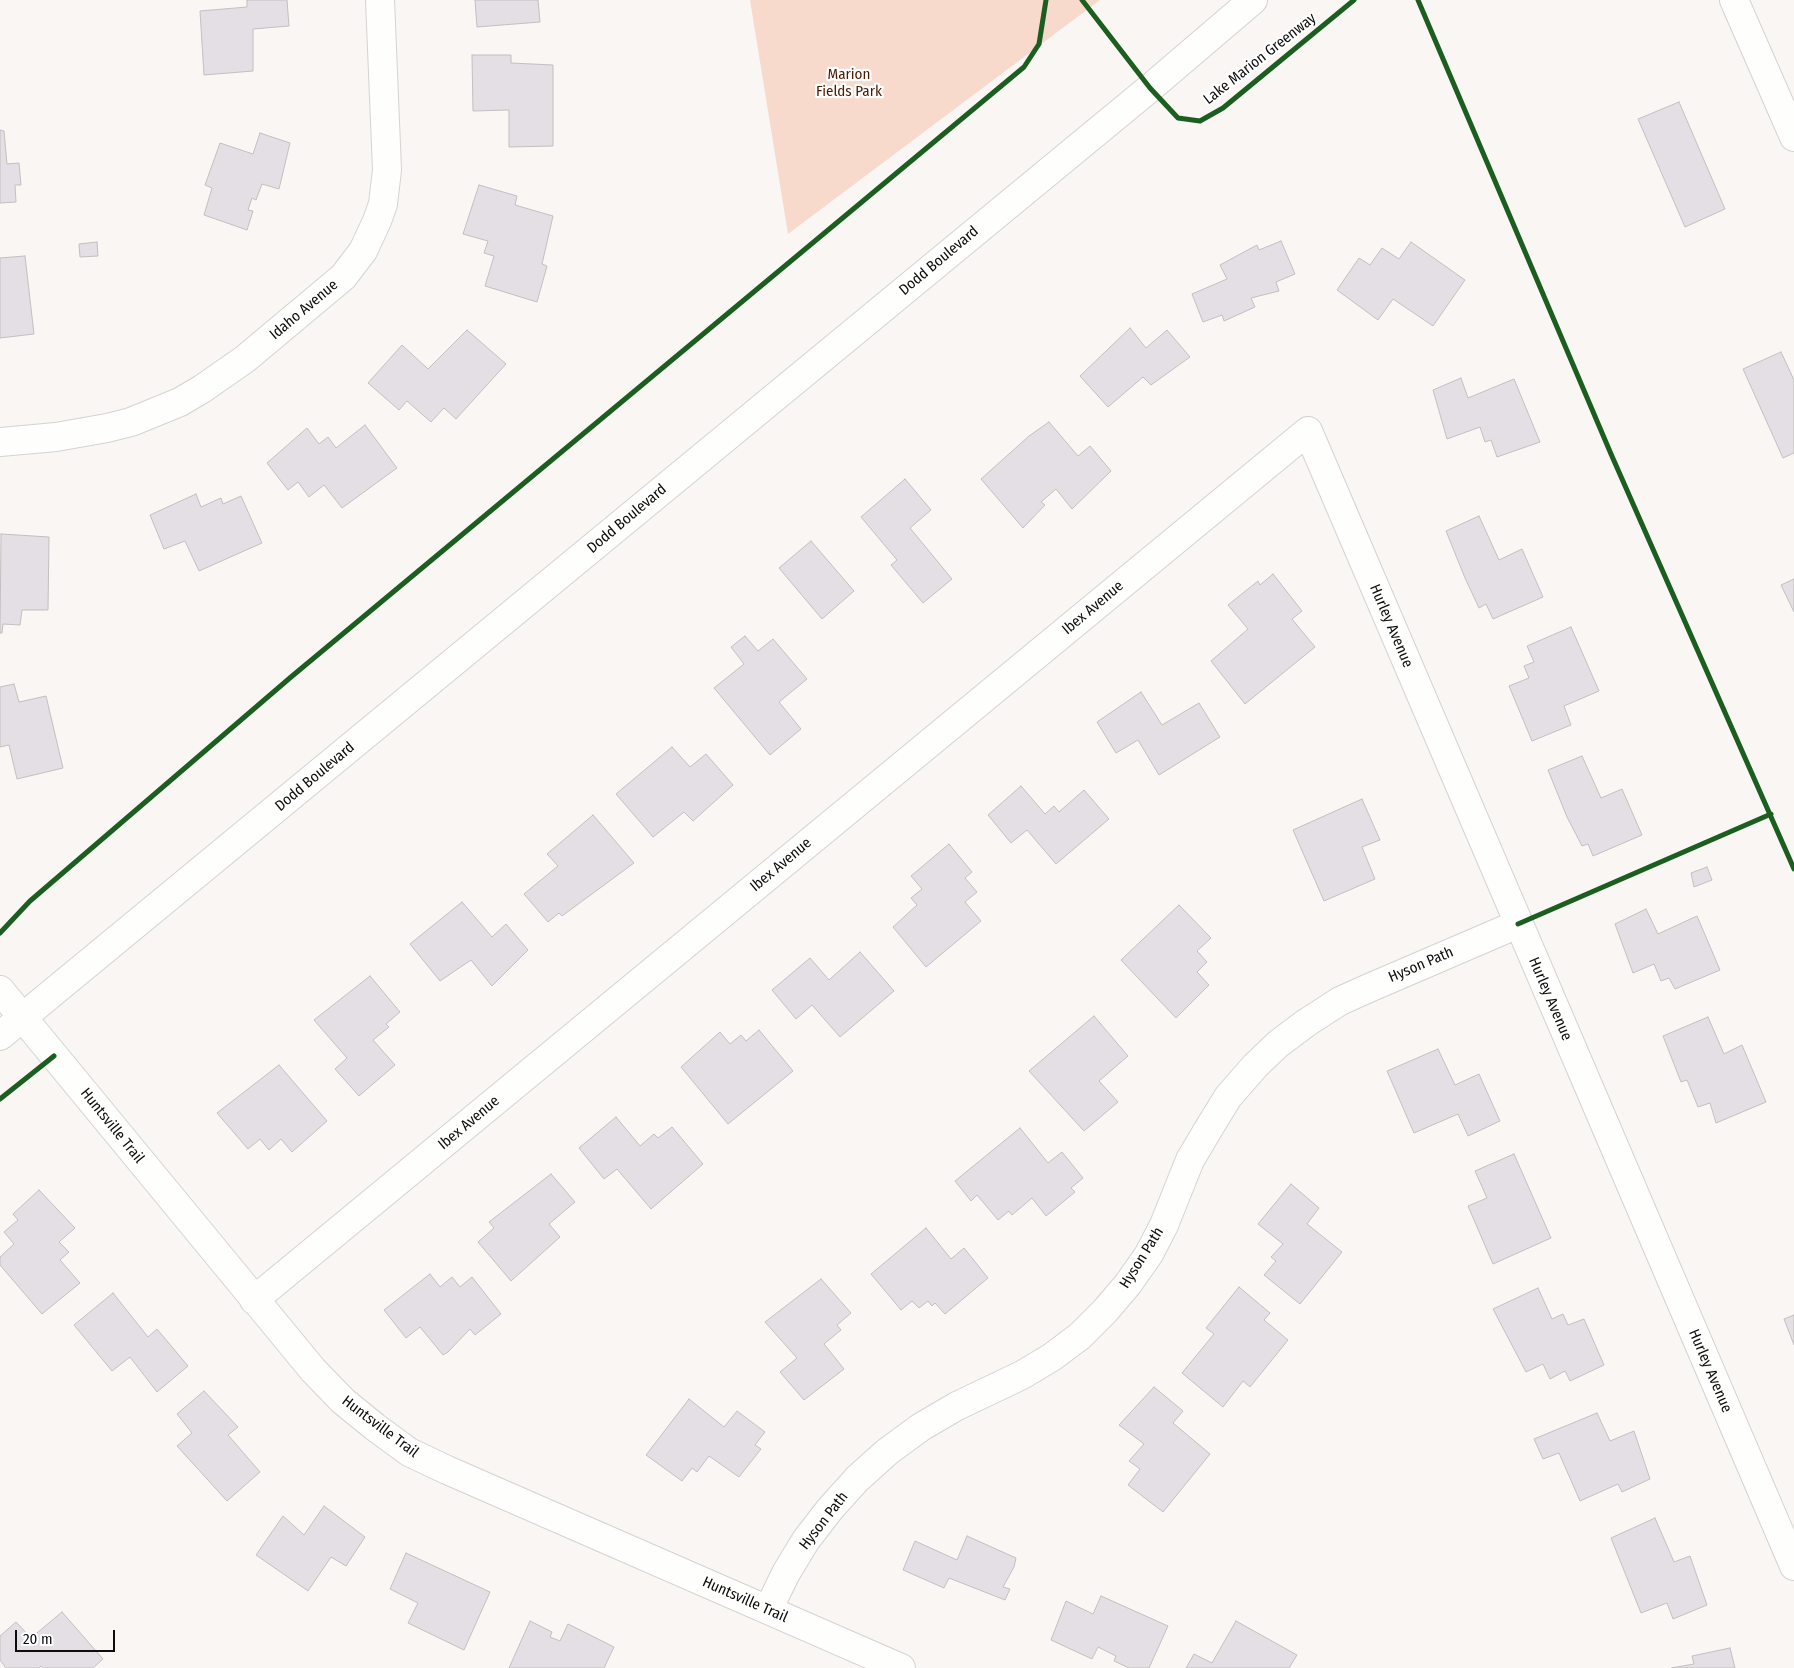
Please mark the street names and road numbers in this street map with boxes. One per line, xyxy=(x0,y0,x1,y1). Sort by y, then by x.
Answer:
street label: Lake Marion Greenway xyxy=(1200,10,1320,108)
street label: Dodd Boulevard xyxy=(896,223,982,299)
street label: Idaho Avenue xyxy=(266,276,342,344)
street label: Dodd Boulevard xyxy=(584,481,670,557)
street label: Ibex Avenue xyxy=(1059,577,1127,639)
street label: Hurley Avenue xyxy=(1365,582,1417,670)
street label: Dodd Boulevard xyxy=(272,739,358,815)
street label: Ibex Avenue xyxy=(747,834,815,896)
street label: Hyson Path xyxy=(1386,943,1456,987)
street label: Hurley Avenue xyxy=(1524,955,1576,1043)
street label: Huntsville Trail xyxy=(76,1085,148,1167)
street label: Ibex Avenue xyxy=(435,1092,503,1154)
street label: Hyson Path xyxy=(1116,1224,1168,1292)
street label: Hurley Avenue xyxy=(1684,1327,1736,1415)
street label: Huntsville Trail xyxy=(338,1392,422,1462)
street label: Hyson Path xyxy=(796,1488,852,1554)
street label: Huntsville Trail xyxy=(700,1573,790,1627)

